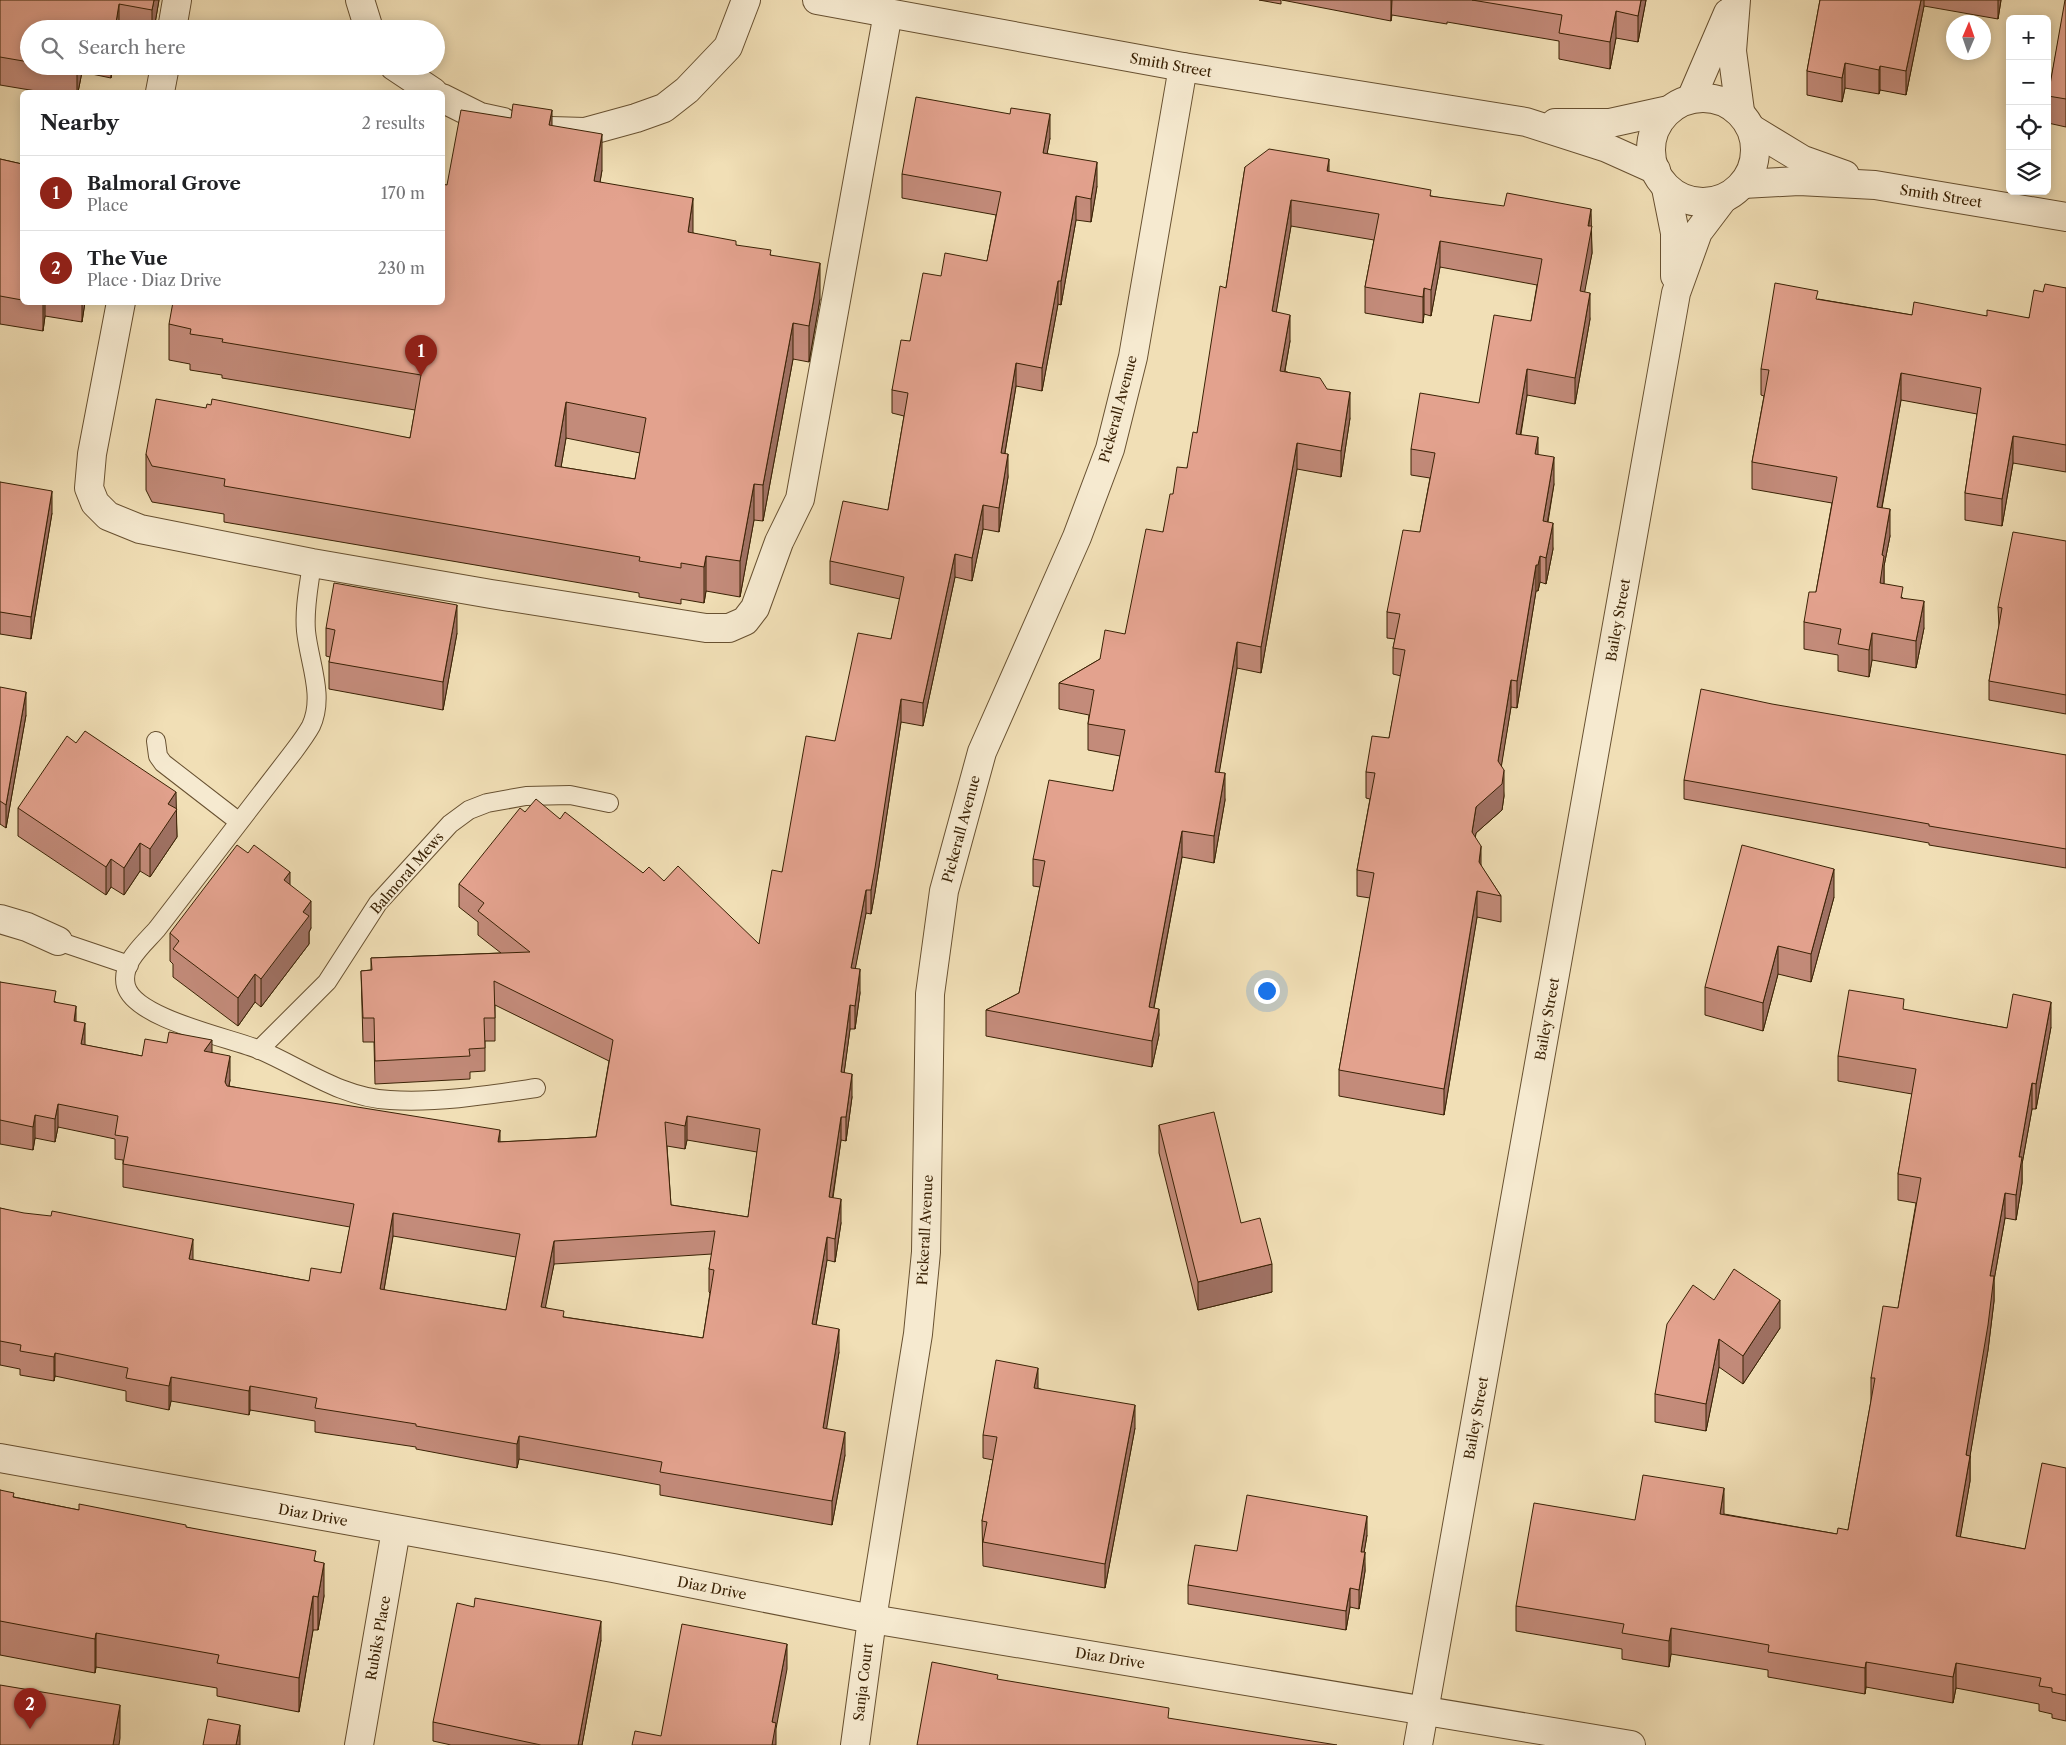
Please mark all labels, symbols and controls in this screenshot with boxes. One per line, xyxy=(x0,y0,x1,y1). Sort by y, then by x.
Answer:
north arrow xyxy=(1946,15,1991,60)
map controls xyxy=(2006,15,2051,195)
button: + xyxy=(2006,15,2051,60)
search box xyxy=(20,20,445,75)
icon: search xyxy=(38,34,66,62)
text: Search here xyxy=(78,36,186,59)
street label: Smith Street xyxy=(1129,49,1213,81)
button: − xyxy=(2006,60,2051,105)
button: locate xyxy=(2006,105,2051,150)
text: Nearby xyxy=(40,110,119,135)
text: 2 results xyxy=(362,113,425,133)
button: layers xyxy=(2006,150,2051,195)
text: Balmoral Grove xyxy=(87,172,241,195)
street label: Smith Street xyxy=(1899,181,1983,211)
text: 1 xyxy=(52,183,60,203)
text: 170 m xyxy=(381,183,425,203)
text: Place xyxy=(87,195,128,215)
text: The Vue xyxy=(87,247,168,270)
text: 2 xyxy=(51,258,61,278)
text: 230 m xyxy=(378,258,425,278)
text: Place · Diaz Drive xyxy=(87,270,222,290)
pin: 1 xyxy=(405,335,437,376)
street label: Pickerall Avenue xyxy=(1095,353,1141,465)
street label: Bailey Street xyxy=(1602,577,1634,663)
street label: Pickerall Avenue xyxy=(938,773,984,885)
street label: Balmoral Mews xyxy=(366,828,448,918)
street label: Bailey Street xyxy=(1531,976,1563,1062)
your location xyxy=(1254,978,1280,1004)
street label: Pickerall Avenue xyxy=(913,1174,937,1286)
street label: Bailey Street xyxy=(1460,1375,1492,1461)
street label: Diaz Drive xyxy=(277,1500,349,1530)
street label: Diaz Drive xyxy=(676,1572,748,1604)
street label: Rubiks Place xyxy=(362,1594,394,1682)
street label: Sanja Court xyxy=(849,1642,877,1722)
street label: Diaz Drive xyxy=(1074,1644,1146,1672)
pin: 2 xyxy=(14,1688,46,1729)

